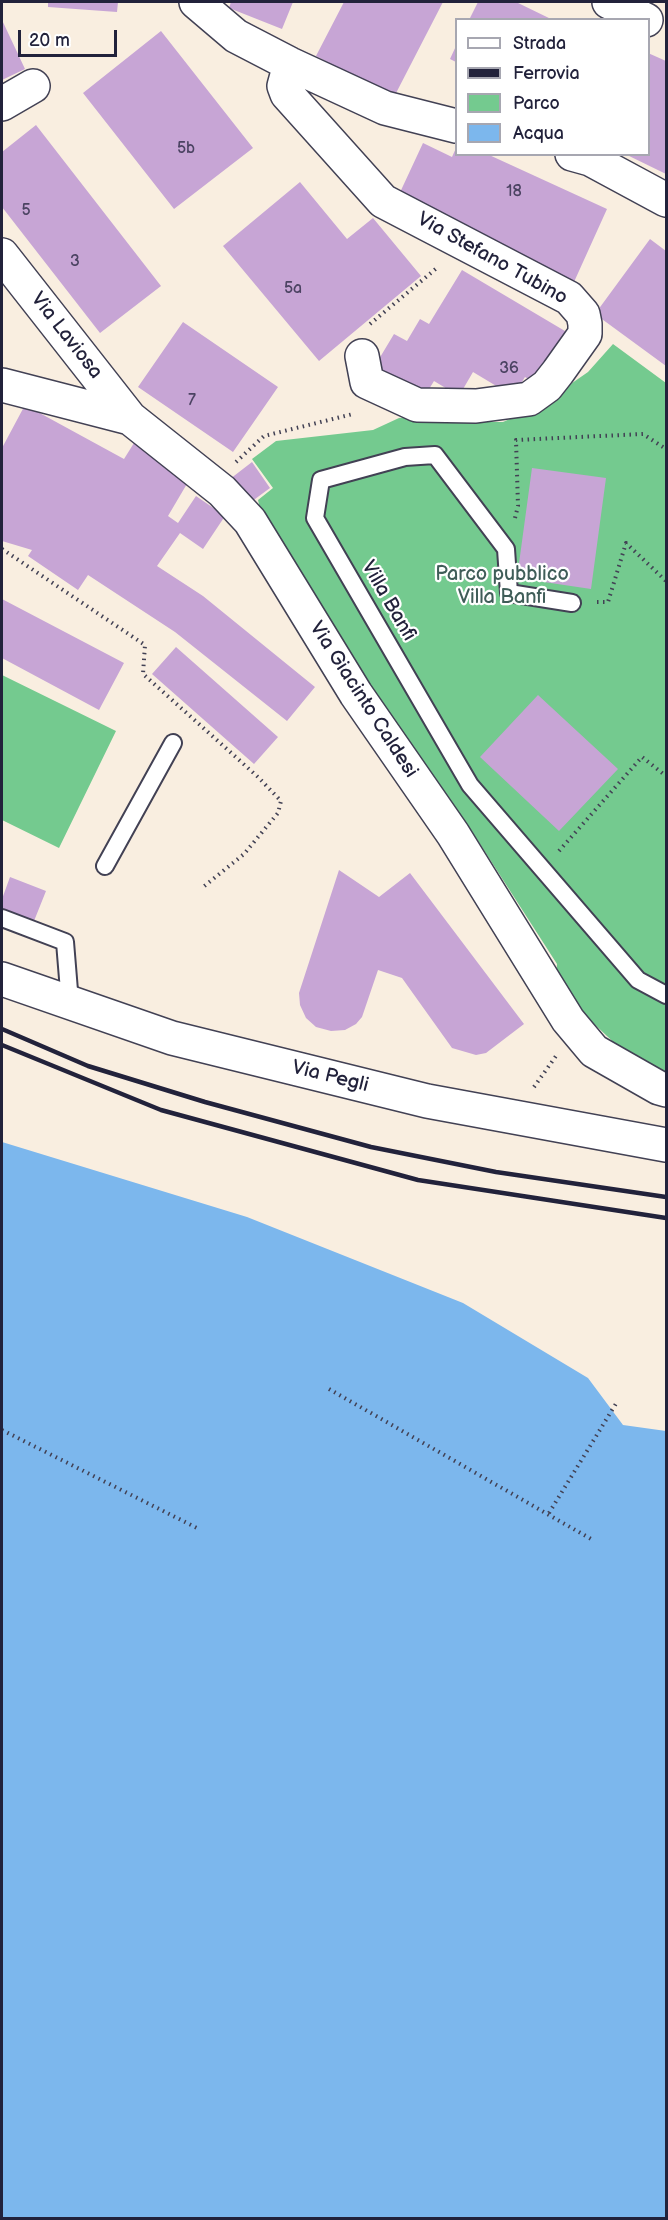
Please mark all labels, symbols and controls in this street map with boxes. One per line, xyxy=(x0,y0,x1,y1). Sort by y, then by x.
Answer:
scale bar xyxy=(21,18,120,56)
legend xyxy=(455,18,650,156)
text: 20 m xyxy=(29,30,70,51)
text: Strada xyxy=(513,33,566,54)
text: Ferrovia xyxy=(513,63,580,84)
text: Parco xyxy=(513,93,560,114)
text: Acqua xyxy=(513,123,564,144)
house number: 5b xyxy=(177,139,195,159)
house number: 18 xyxy=(506,182,522,202)
house number: 5 xyxy=(21,201,31,221)
street label: Via Stefano Tubino xyxy=(413,208,571,310)
house number: 3 xyxy=(70,252,80,272)
house number: 5a xyxy=(284,279,302,299)
street label: Via Laviosa xyxy=(25,288,107,384)
house number: 36 xyxy=(499,359,519,379)
house number: 7 xyxy=(188,391,196,411)
street label: Villa Banfi xyxy=(355,557,421,645)
park label: Parco pubblico Villa Banfi xyxy=(435,563,569,610)
street label: Via Giacinto Caldesi xyxy=(304,617,422,783)
street label: Via Pegli xyxy=(289,1056,371,1098)

